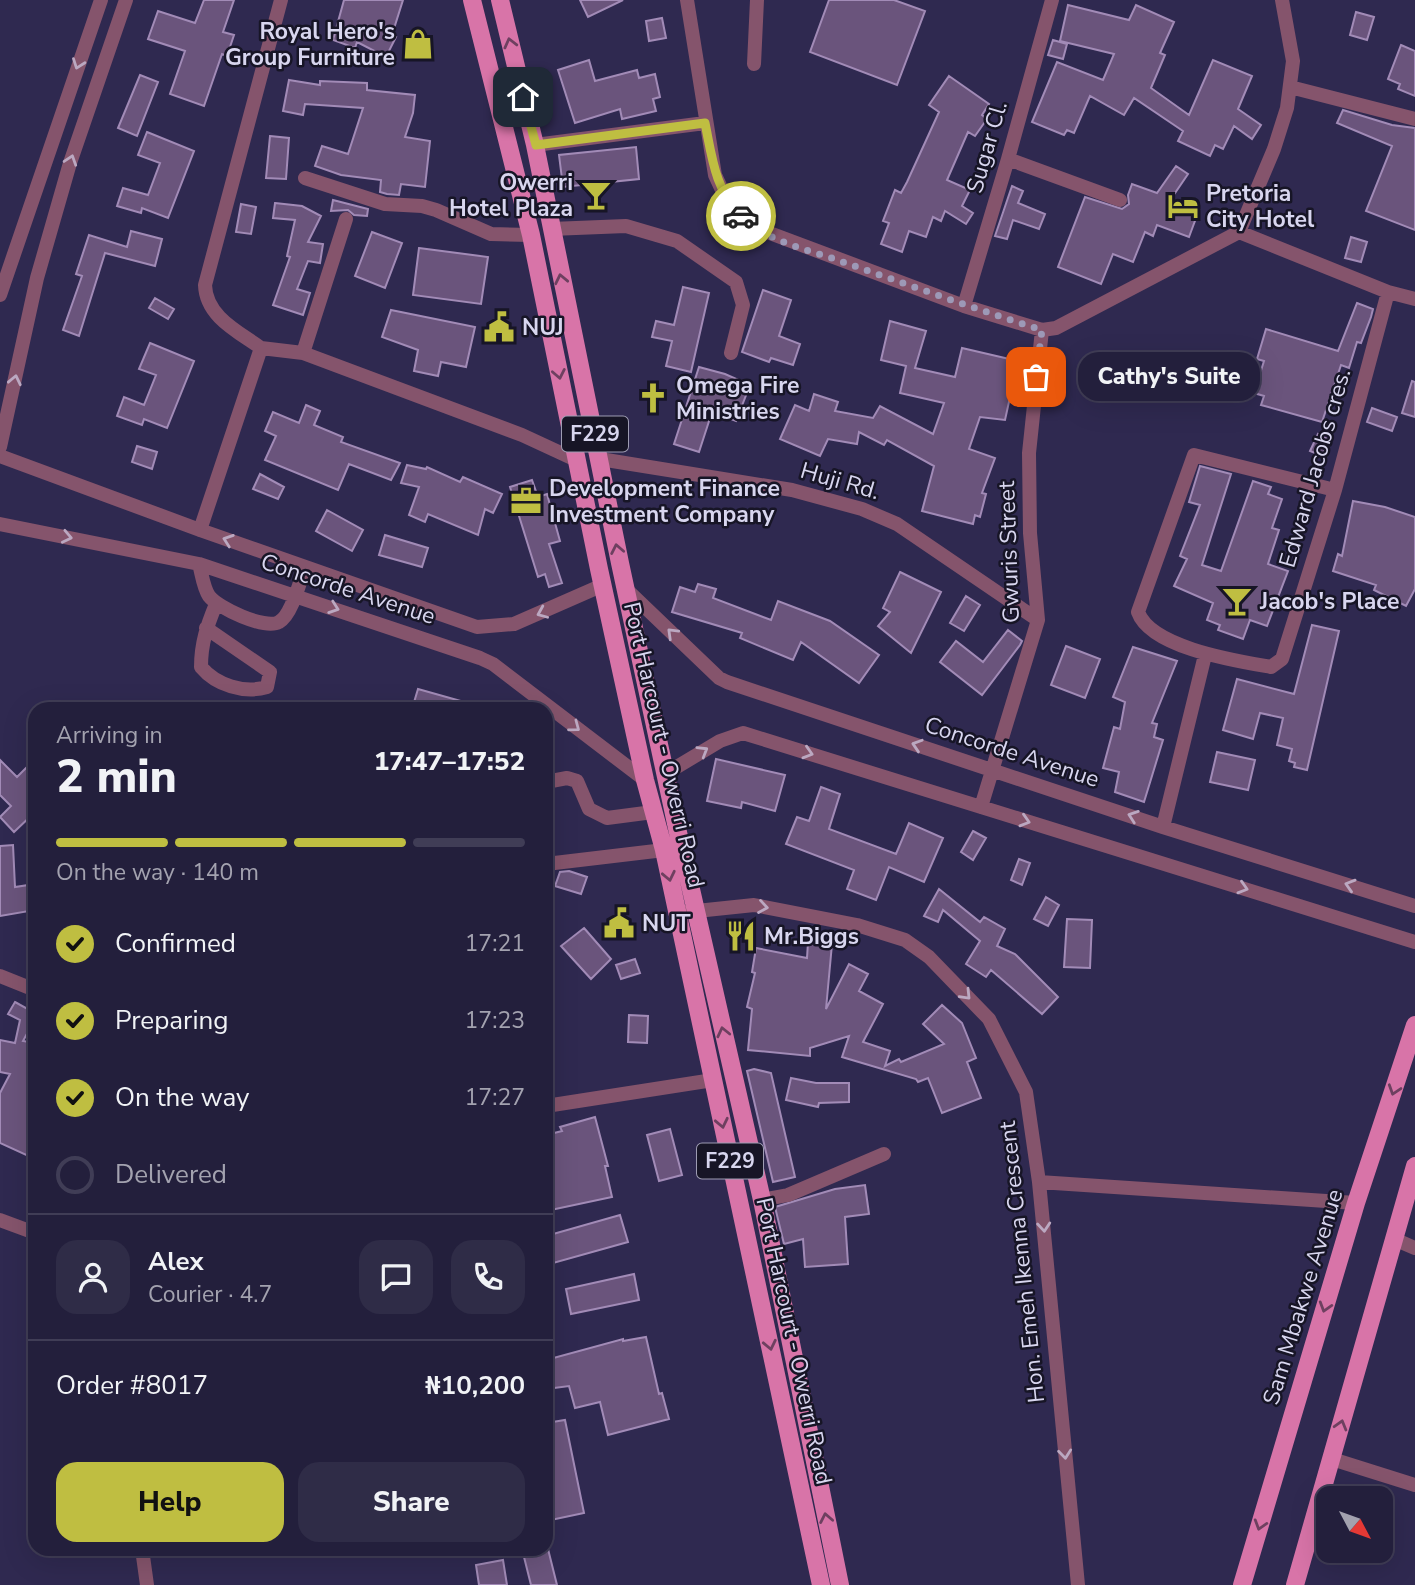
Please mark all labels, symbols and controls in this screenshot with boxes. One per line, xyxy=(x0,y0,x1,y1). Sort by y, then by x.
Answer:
place label: Royal Hero's Group Furniture xyxy=(225,16,395,73)
shop icon: Royal Hero's Group Furniture xyxy=(401,27,435,61)
one-way arrow xyxy=(504,37,518,49)
one-way arrow xyxy=(73,58,87,70)
pin xyxy=(493,67,553,127)
icon: home xyxy=(504,78,542,116)
street label: Sugar Cl. xyxy=(959,97,1015,197)
one-way arrow xyxy=(63,154,78,166)
place label: Owerri Hotel Plaza xyxy=(449,167,573,224)
bar icon: Owerri Hotel Plaza xyxy=(579,178,613,212)
place label: Pretoria City Hotel xyxy=(1206,178,1315,235)
courier xyxy=(706,181,776,251)
hotel icon: Pretoria City Hotel xyxy=(1166,189,1200,223)
icon: car xyxy=(722,197,760,235)
one-way arrow xyxy=(555,273,570,285)
public building icon: NUJ xyxy=(482,310,516,344)
place label: NUJ xyxy=(522,312,564,343)
pin xyxy=(1006,347,1066,407)
callout: Cathy's Suite xyxy=(1078,352,1260,402)
icon: bag xyxy=(1017,358,1055,396)
text: Cathy's Suite xyxy=(1097,361,1241,392)
street label: Edward Jacobs cres. xyxy=(1272,365,1358,571)
one-way arrow xyxy=(551,368,566,380)
place label: Omega Fire Ministries xyxy=(676,370,799,427)
one-way arrow xyxy=(6,374,21,386)
church icon: Omega Fire Ministries xyxy=(636,381,670,415)
road number: F229 xyxy=(562,416,628,452)
street label: Huji Rd. xyxy=(797,455,883,507)
place label: Development Finance Investment Company xyxy=(549,473,780,530)
street label: Gwuris Street xyxy=(991,479,1027,624)
office icon: Development Finance Investment Company xyxy=(509,484,543,518)
one-way arrow xyxy=(61,529,73,544)
one-way arrow xyxy=(222,534,234,548)
one-way arrow xyxy=(610,543,625,555)
street label: Concorde Avenue xyxy=(257,546,439,632)
bar icon: Jacob's Place xyxy=(1220,584,1254,618)
place label: Jacob's Place xyxy=(1259,586,1399,617)
street label: Port Harcourt - Owerri Road xyxy=(616,599,712,891)
one-way arrow xyxy=(327,600,339,614)
one-way arrow xyxy=(537,605,549,619)
one-way arrow xyxy=(667,629,680,642)
street label: Concorde Avenue xyxy=(921,709,1103,795)
one-way arrow xyxy=(567,718,580,731)
text: Arriving in xyxy=(56,720,163,751)
one-way arrow xyxy=(912,738,924,753)
text: 17:47–17:52 xyxy=(374,744,525,779)
text: 2 min xyxy=(56,745,177,808)
one-way arrow xyxy=(802,745,814,760)
one-way arrow xyxy=(695,747,708,760)
one-way arrow xyxy=(1127,810,1139,825)
one-way arrow xyxy=(1019,812,1031,827)
text: On the way · 140 m xyxy=(56,857,259,888)
one-way arrow xyxy=(661,870,676,882)
one-way arrow xyxy=(1344,879,1357,893)
one-way arrow xyxy=(1236,880,1248,895)
one-way arrow xyxy=(757,899,769,914)
public building icon: NUT xyxy=(602,906,636,940)
place label: NUT xyxy=(642,908,691,939)
restaurant icon: Mr.Biggs xyxy=(724,919,758,953)
place label: Mr.Biggs xyxy=(764,921,859,952)
icon: check xyxy=(56,925,94,963)
text: Confirmed xyxy=(115,926,236,961)
text: 17:21 xyxy=(465,928,525,959)
one-way arrow xyxy=(957,986,970,999)
icon: check xyxy=(56,1002,94,1040)
text: Preparing xyxy=(115,1003,228,1038)
text: 17:23 xyxy=(465,1005,525,1036)
one-way arrow xyxy=(717,1026,732,1038)
icon: check xyxy=(56,1079,94,1117)
text: On the way xyxy=(115,1080,249,1115)
text: 17:27 xyxy=(465,1082,525,1113)
one-way arrow xyxy=(1387,1084,1402,1096)
one-way arrow xyxy=(713,1117,728,1129)
street label: Hon. Emeh Ikenna Crescent xyxy=(992,1119,1052,1404)
road number: F229 xyxy=(697,1144,763,1178)
text: Delivered xyxy=(115,1157,227,1192)
street label: Sam Mbakwe Avenue xyxy=(1255,1185,1351,1409)
street label: Port Harcourt - Owerri Road xyxy=(748,1195,840,1487)
one-way arrow xyxy=(1036,1222,1051,1233)
button: person xyxy=(56,1240,130,1314)
button: chat xyxy=(359,1240,433,1314)
button: phone xyxy=(451,1240,525,1314)
text: Alex xyxy=(148,1244,204,1279)
text: Courier · 4.7 xyxy=(148,1279,272,1310)
one-way arrow xyxy=(1319,1301,1334,1313)
one-way arrow xyxy=(761,1339,776,1351)
text: Order #8017 xyxy=(56,1368,208,1403)
text: ₦10,200 xyxy=(425,1368,525,1403)
one-way arrow xyxy=(1333,1419,1347,1431)
one-way arrow xyxy=(1057,1448,1072,1460)
button: Help xyxy=(56,1462,284,1542)
button: Share xyxy=(298,1462,525,1542)
north arrow xyxy=(1316,1486,1393,1563)
map controls xyxy=(1316,1486,1393,1563)
one-way arrow xyxy=(820,1512,835,1524)
one-way arrow xyxy=(1254,1519,1269,1531)

